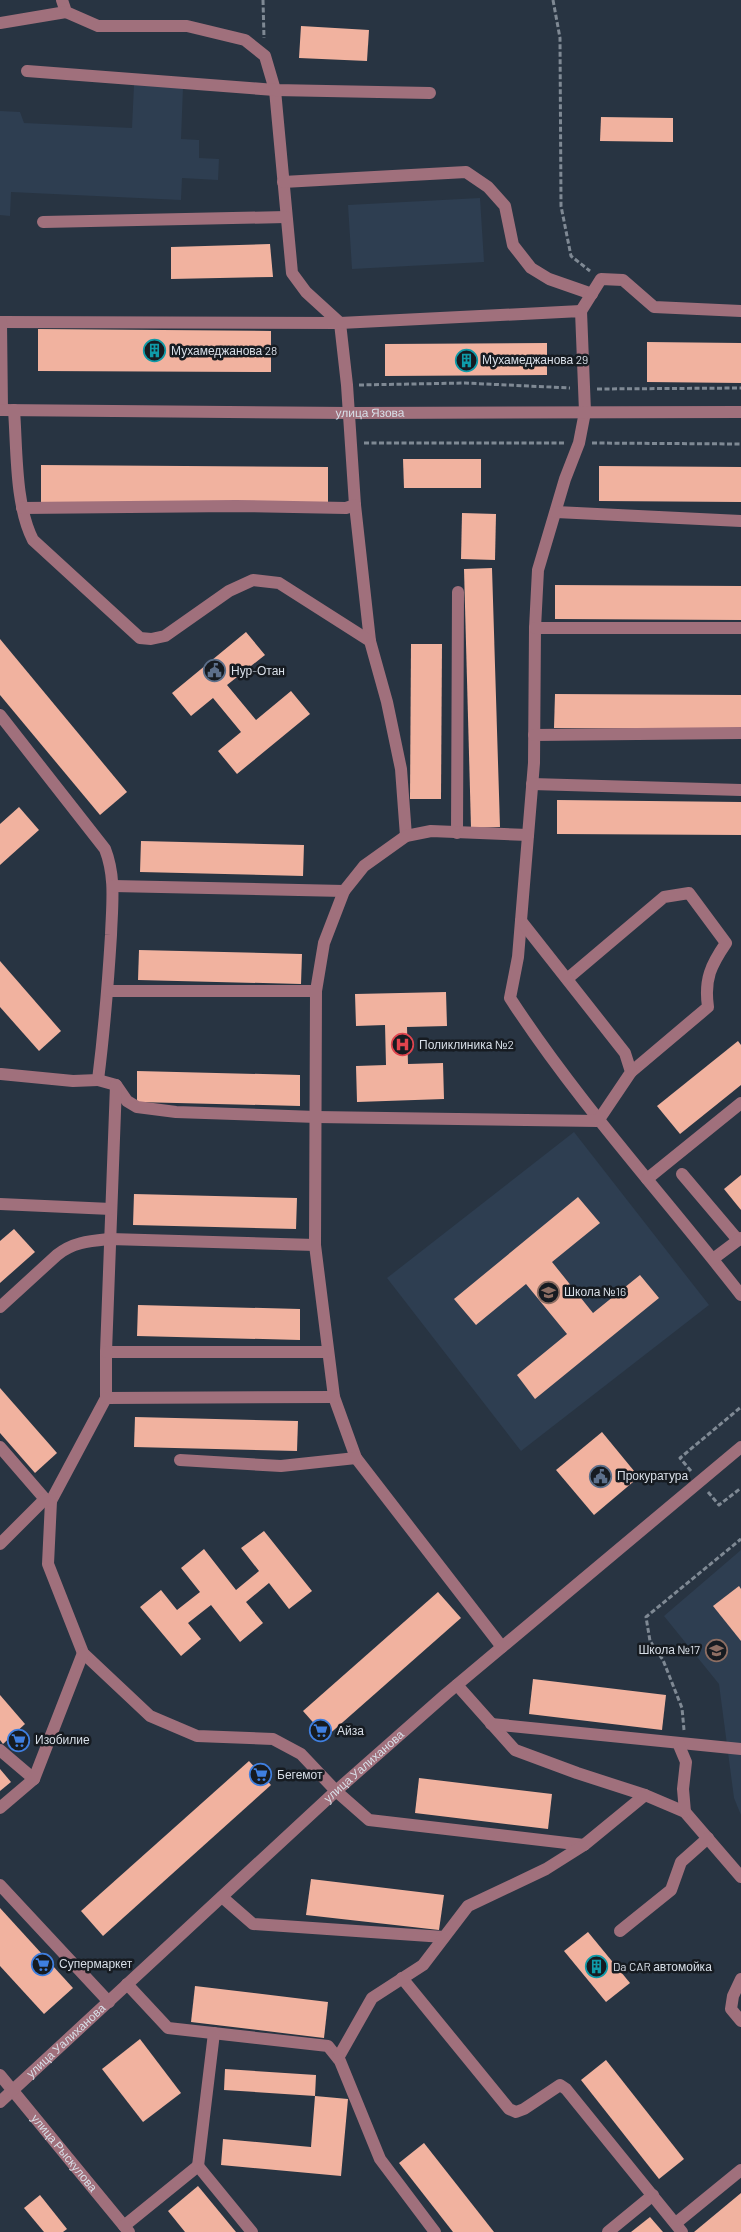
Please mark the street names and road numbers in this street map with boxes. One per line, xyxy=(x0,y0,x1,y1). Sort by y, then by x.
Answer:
street label: улица Язова xyxy=(335,405,405,420)
street label: улица Уалиханова xyxy=(320,1726,406,1806)
street label: улица Уалиханова xyxy=(23,2000,108,2081)
street label: улица Рыскулова xyxy=(28,2111,101,2194)

